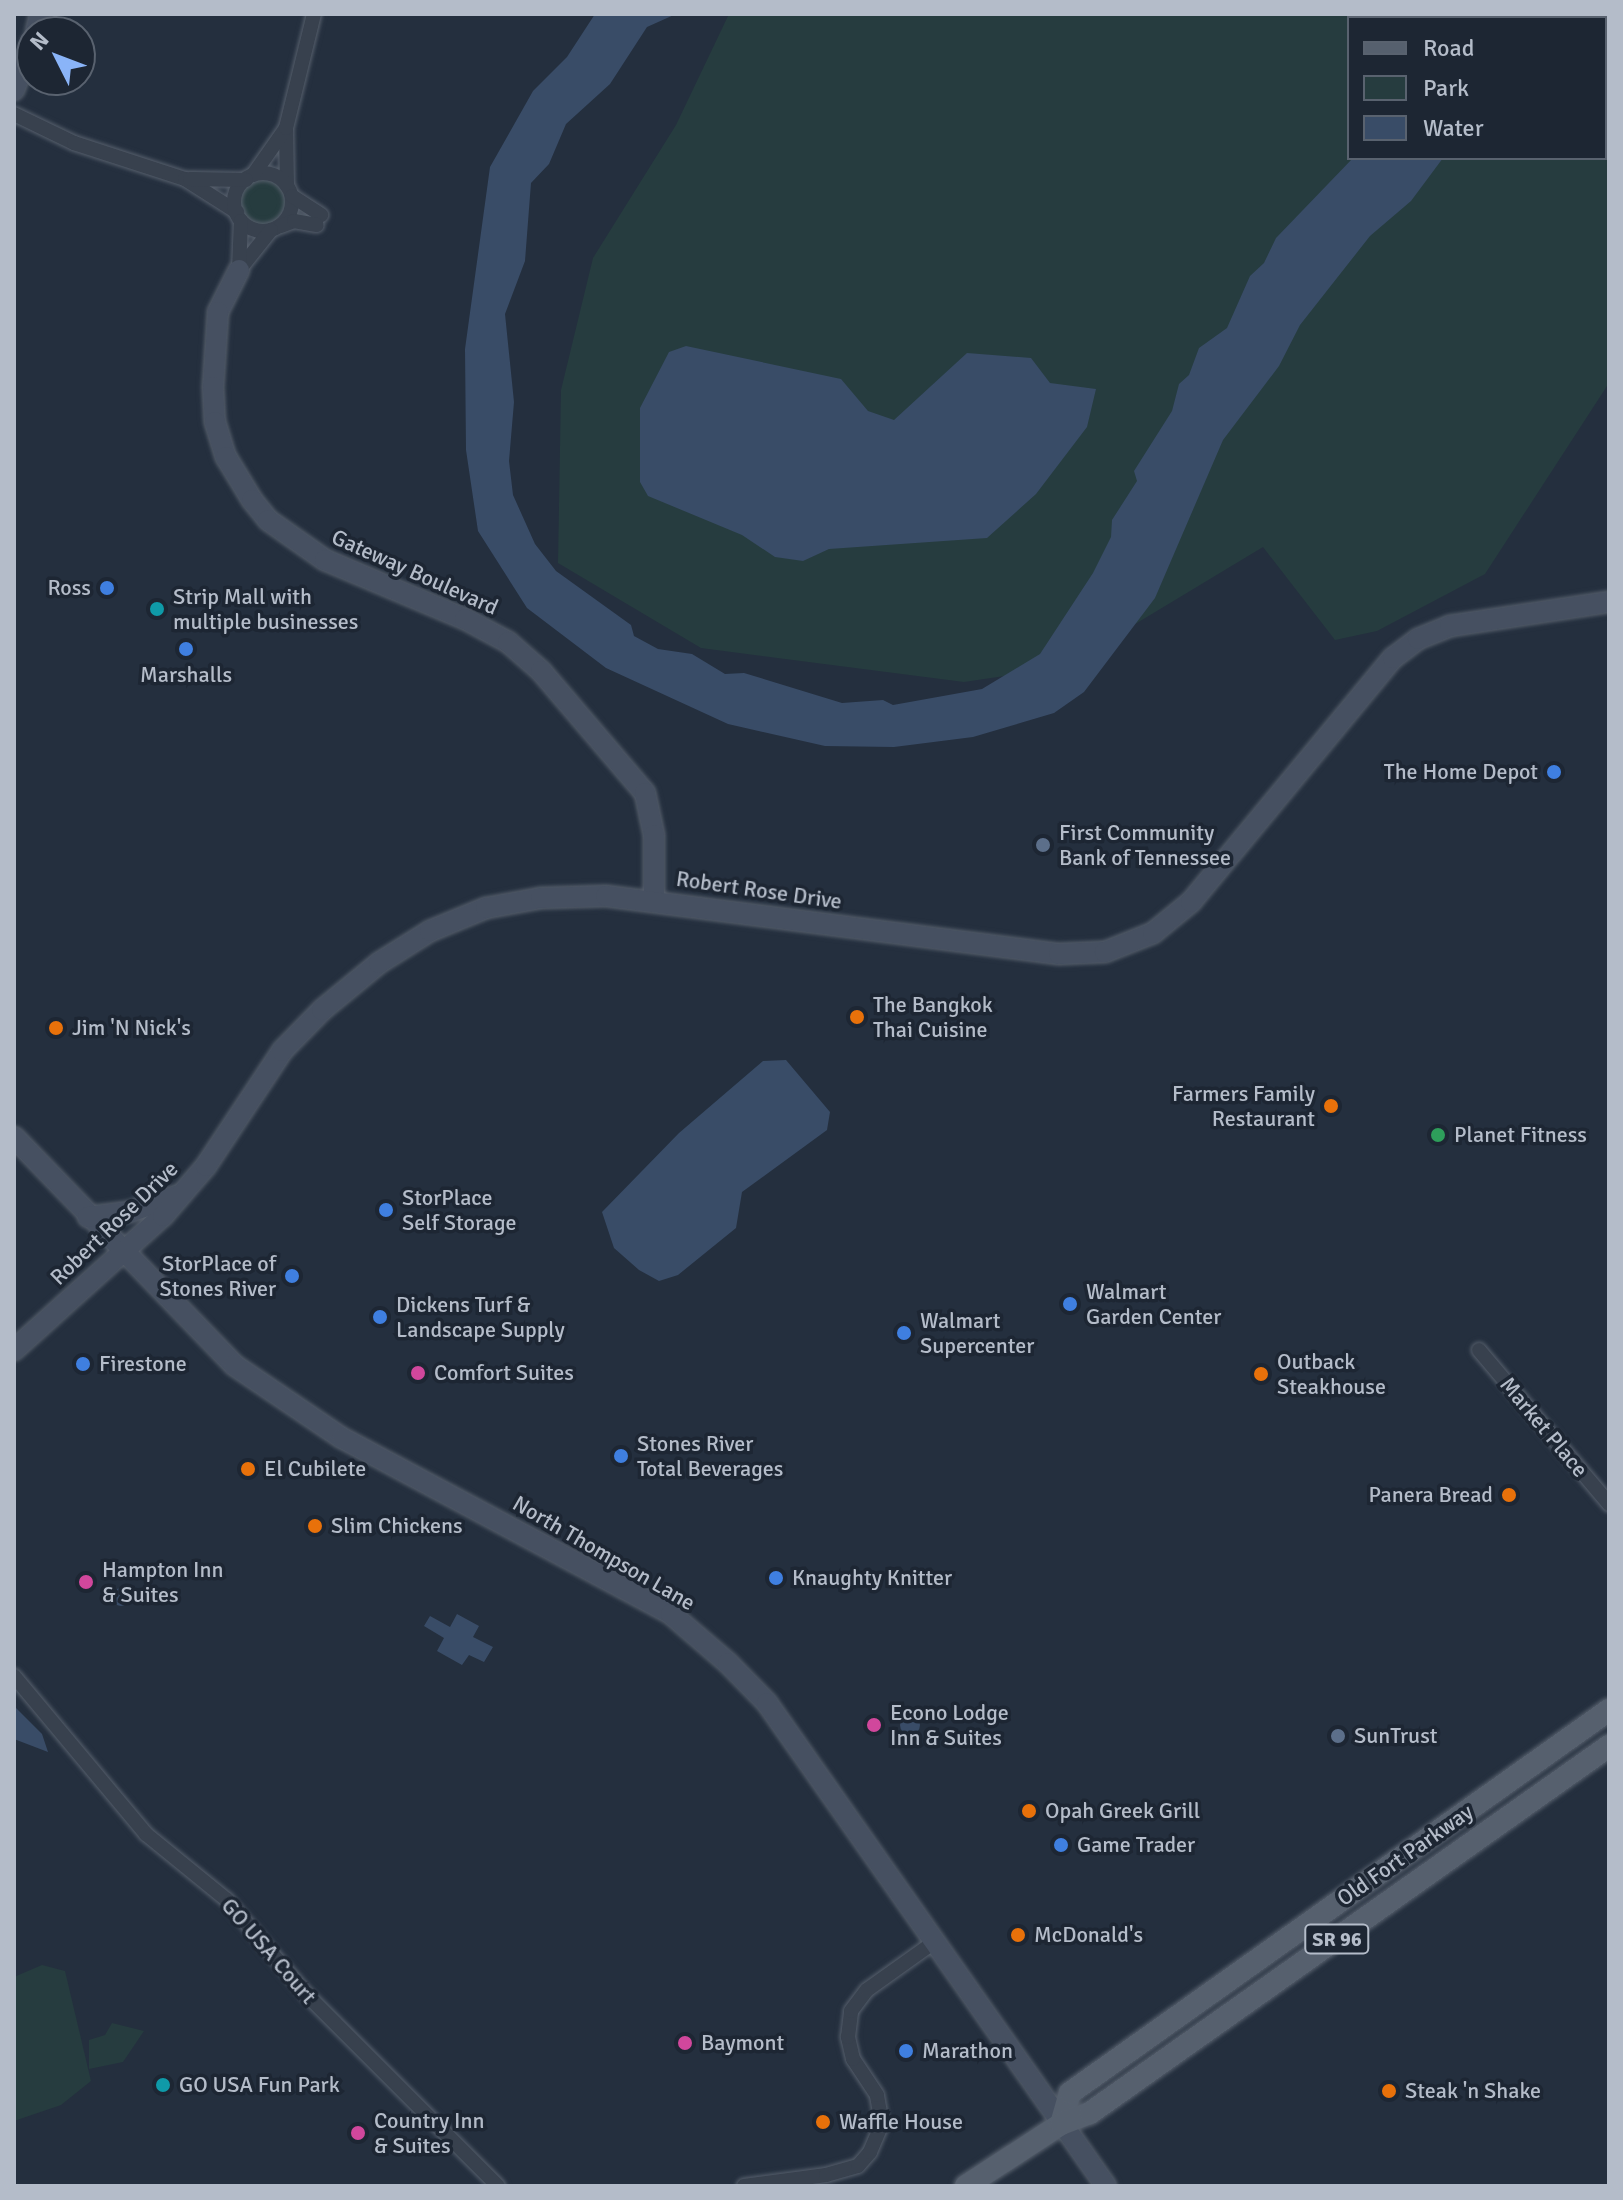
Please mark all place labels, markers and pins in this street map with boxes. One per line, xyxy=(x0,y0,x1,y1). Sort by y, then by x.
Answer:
place label: Ross xyxy=(47,575,91,601)
marker: Ross xyxy=(98,579,116,597)
place label: Strip Mall with multiple businesses xyxy=(173,583,358,634)
marker: Strip Mall with multiple businesses xyxy=(148,600,166,618)
marker: Marshalls xyxy=(177,640,195,658)
place label: Marshalls xyxy=(140,662,232,688)
place label: The Home Depot xyxy=(1384,759,1538,785)
marker: The Home Depot xyxy=(1545,763,1563,781)
place label: First Community Bank of Tennessee xyxy=(1059,819,1231,870)
marker: First Community Bank of Tennessee xyxy=(1034,836,1052,854)
place label: The Bangkok Thai Cuisine xyxy=(873,991,993,1042)
marker: The Bangkok Thai Cuisine xyxy=(848,1008,866,1026)
place label: Jim 'N Nick's xyxy=(72,1015,191,1041)
marker: Jim 'N Nick's xyxy=(47,1019,65,1037)
place label: Farmers Family Restaurant xyxy=(1172,1080,1315,1132)
marker: Farmers Family Restaurant xyxy=(1322,1097,1340,1115)
place label: Planet Fitness xyxy=(1454,1122,1587,1148)
marker: Planet Fitness xyxy=(1429,1126,1447,1144)
place label: StorPlace Self Storage xyxy=(402,1184,517,1236)
marker: StorPlace Self Storage xyxy=(377,1201,395,1219)
place label: StorPlace of Stones River xyxy=(160,1250,276,1302)
marker: StorPlace of Stones River xyxy=(283,1267,301,1285)
place label: Walmart Garden Center xyxy=(1086,1278,1221,1330)
place label: Dickens Turf & Landscape Supply xyxy=(396,1291,565,1342)
marker: Walmart Garden Center xyxy=(1061,1295,1079,1313)
place label: Walmart Supercenter xyxy=(920,1307,1034,1358)
marker: Dickens Turf & Landscape Supply xyxy=(371,1308,389,1326)
marker: Walmart Supercenter xyxy=(895,1324,913,1342)
place label: Outback Steakhouse xyxy=(1277,1348,1386,1400)
place label: Firestone xyxy=(99,1351,187,1377)
marker: Firestone xyxy=(74,1355,92,1373)
place label: Comfort Suites xyxy=(434,1360,574,1386)
marker: Comfort Suites xyxy=(409,1364,427,1382)
marker: Outback Steakhouse xyxy=(1252,1365,1270,1383)
place label: Stones River Total Beverages xyxy=(637,1430,783,1482)
marker: Stones River Total Beverages xyxy=(612,1447,630,1465)
place label: El Cubilete xyxy=(264,1456,366,1482)
marker: El Cubilete xyxy=(239,1460,257,1478)
place label: Panera Bread xyxy=(1369,1482,1493,1508)
marker: Panera Bread xyxy=(1500,1486,1518,1504)
place label: Slim Chickens xyxy=(331,1513,463,1539)
marker: Slim Chickens xyxy=(306,1517,324,1535)
place label: Hampton Inn & Suites xyxy=(102,1556,223,1608)
place label: Knaughty Knitter xyxy=(792,1565,952,1591)
marker: Knaughty Knitter xyxy=(767,1569,785,1587)
marker: Hampton Inn & Suites xyxy=(77,1573,95,1591)
place label: Econo Lodge Inn & Suites xyxy=(890,1699,1009,1750)
marker: Econo Lodge Inn & Suites xyxy=(865,1716,883,1734)
place label: SunTrust xyxy=(1354,1723,1437,1749)
marker: SunTrust xyxy=(1329,1727,1347,1745)
place label: Opah Greek Grill xyxy=(1045,1798,1200,1824)
marker: Opah Greek Grill xyxy=(1020,1802,1038,1820)
place label: Game Trader xyxy=(1077,1832,1195,1858)
marker: Game Trader xyxy=(1052,1836,1070,1854)
place label: McDonald's xyxy=(1034,1922,1143,1948)
marker: McDonald's xyxy=(1009,1926,1027,1944)
place label: Baymont xyxy=(701,2030,784,2056)
marker: Baymont xyxy=(676,2034,694,2052)
place label: Marathon xyxy=(922,2038,1013,2064)
marker: Marathon xyxy=(897,2042,915,2060)
place label: GO USA Fun Park xyxy=(179,2072,340,2098)
marker: GO USA Fun Park xyxy=(154,2076,172,2094)
place label: Steak 'n Shake xyxy=(1405,2078,1541,2104)
marker: Steak 'n Shake xyxy=(1380,2082,1398,2100)
place label: Country Inn & Suites xyxy=(374,2107,485,2158)
place label: Waffle House xyxy=(839,2109,963,2135)
marker: Waffle House xyxy=(814,2113,832,2131)
marker: Country Inn & Suites xyxy=(349,2124,367,2142)

